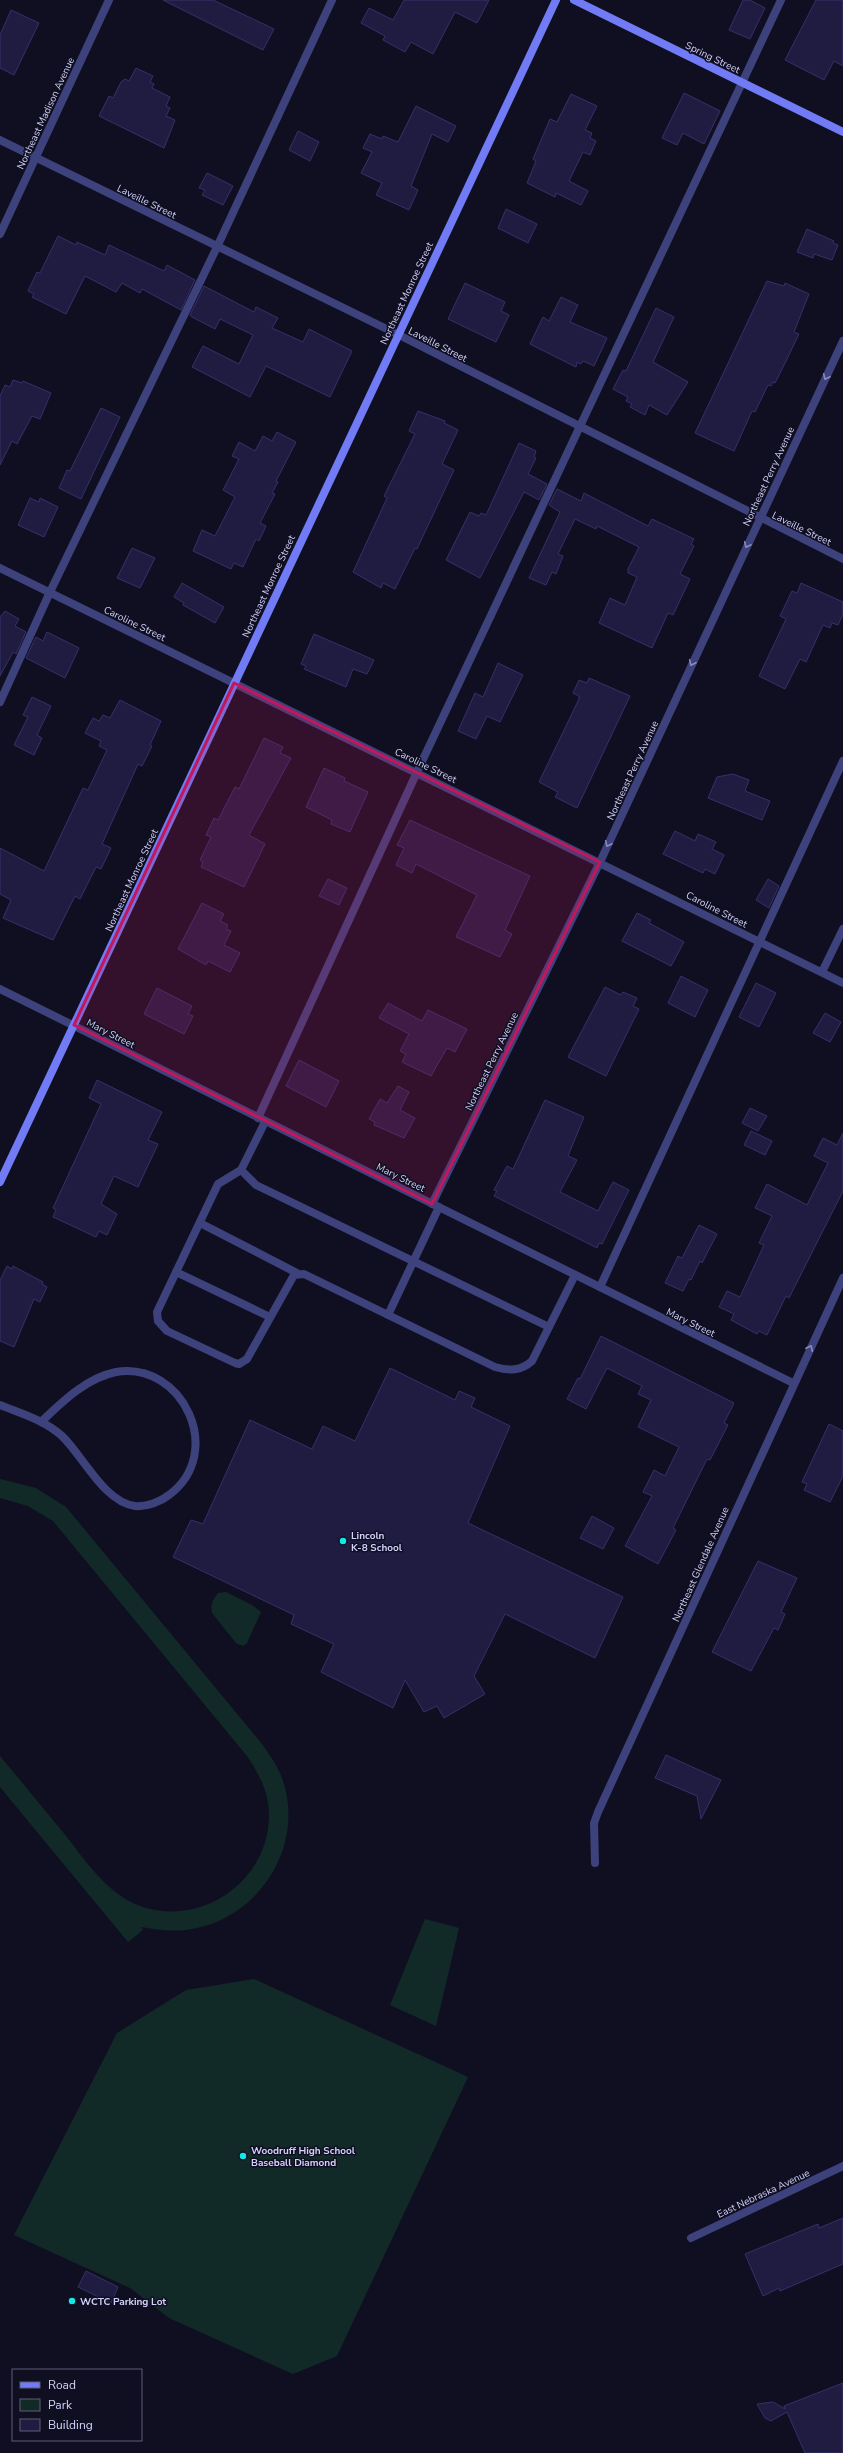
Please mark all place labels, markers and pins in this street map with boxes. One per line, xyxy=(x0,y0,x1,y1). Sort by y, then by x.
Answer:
place label: Lincoln K-8 School xyxy=(351,1529,403,1555)
marker: Lincoln K-8 School xyxy=(338,1536,348,1546)
place label: Woodruff High School Baseball Diamond xyxy=(251,2144,356,2170)
marker: Woodruff High School Baseball Diamond xyxy=(238,2151,248,2161)
place label: WCTC Parking Lot xyxy=(80,2295,166,2309)
marker: WCTC Parking Lot xyxy=(67,2296,77,2306)

